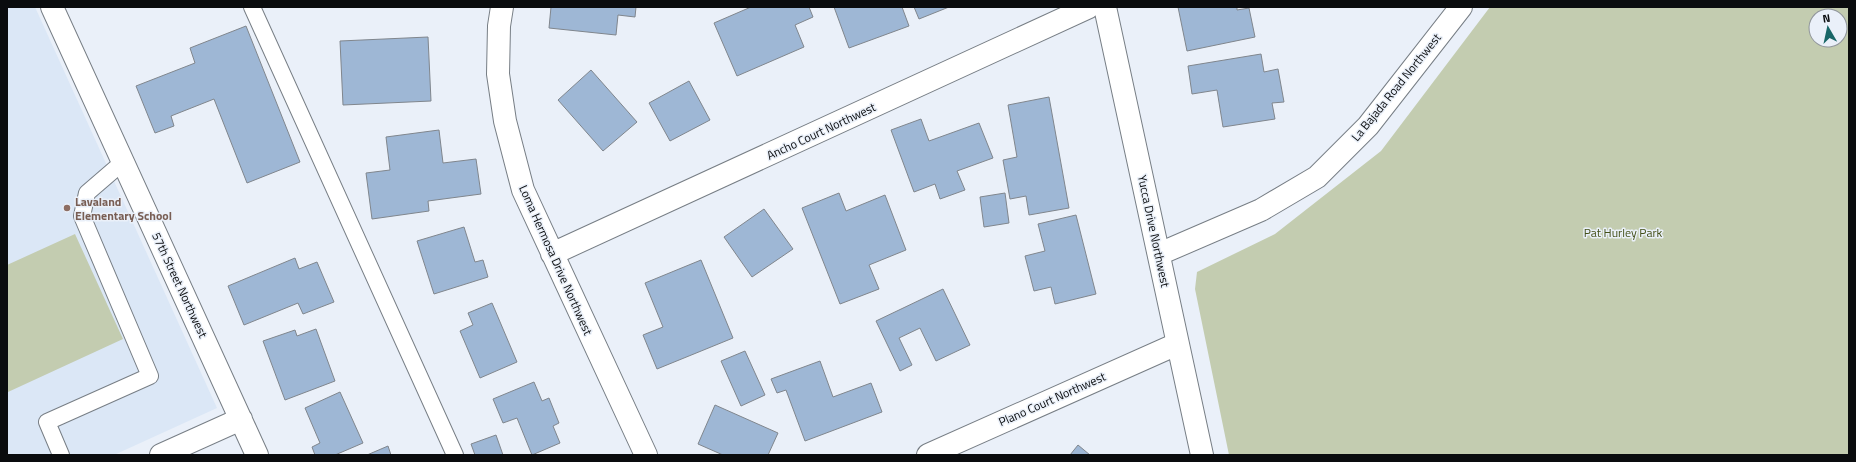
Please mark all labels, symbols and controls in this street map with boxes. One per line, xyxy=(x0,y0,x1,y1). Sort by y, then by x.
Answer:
north arrow xyxy=(1808,8,1848,48)
text: N xyxy=(1821,10,1831,27)
street label: La Bajada Road Northwest xyxy=(1346,28,1446,145)
street label: Ancho Court Northwest xyxy=(763,97,879,165)
street label: Yucca Drive Northwest xyxy=(1133,173,1175,290)
street label: Loma Hermosa Drive Northwest xyxy=(514,182,598,339)
place label: Lavaland Elementary School xyxy=(75,192,172,225)
marker: Lavaland Elementary School xyxy=(62,203,72,213)
park label: Pat Hurley Park xyxy=(1584,223,1663,242)
street label: 57th Street Northwest xyxy=(147,229,213,342)
street label: Plano Court Northwest xyxy=(995,367,1109,431)

